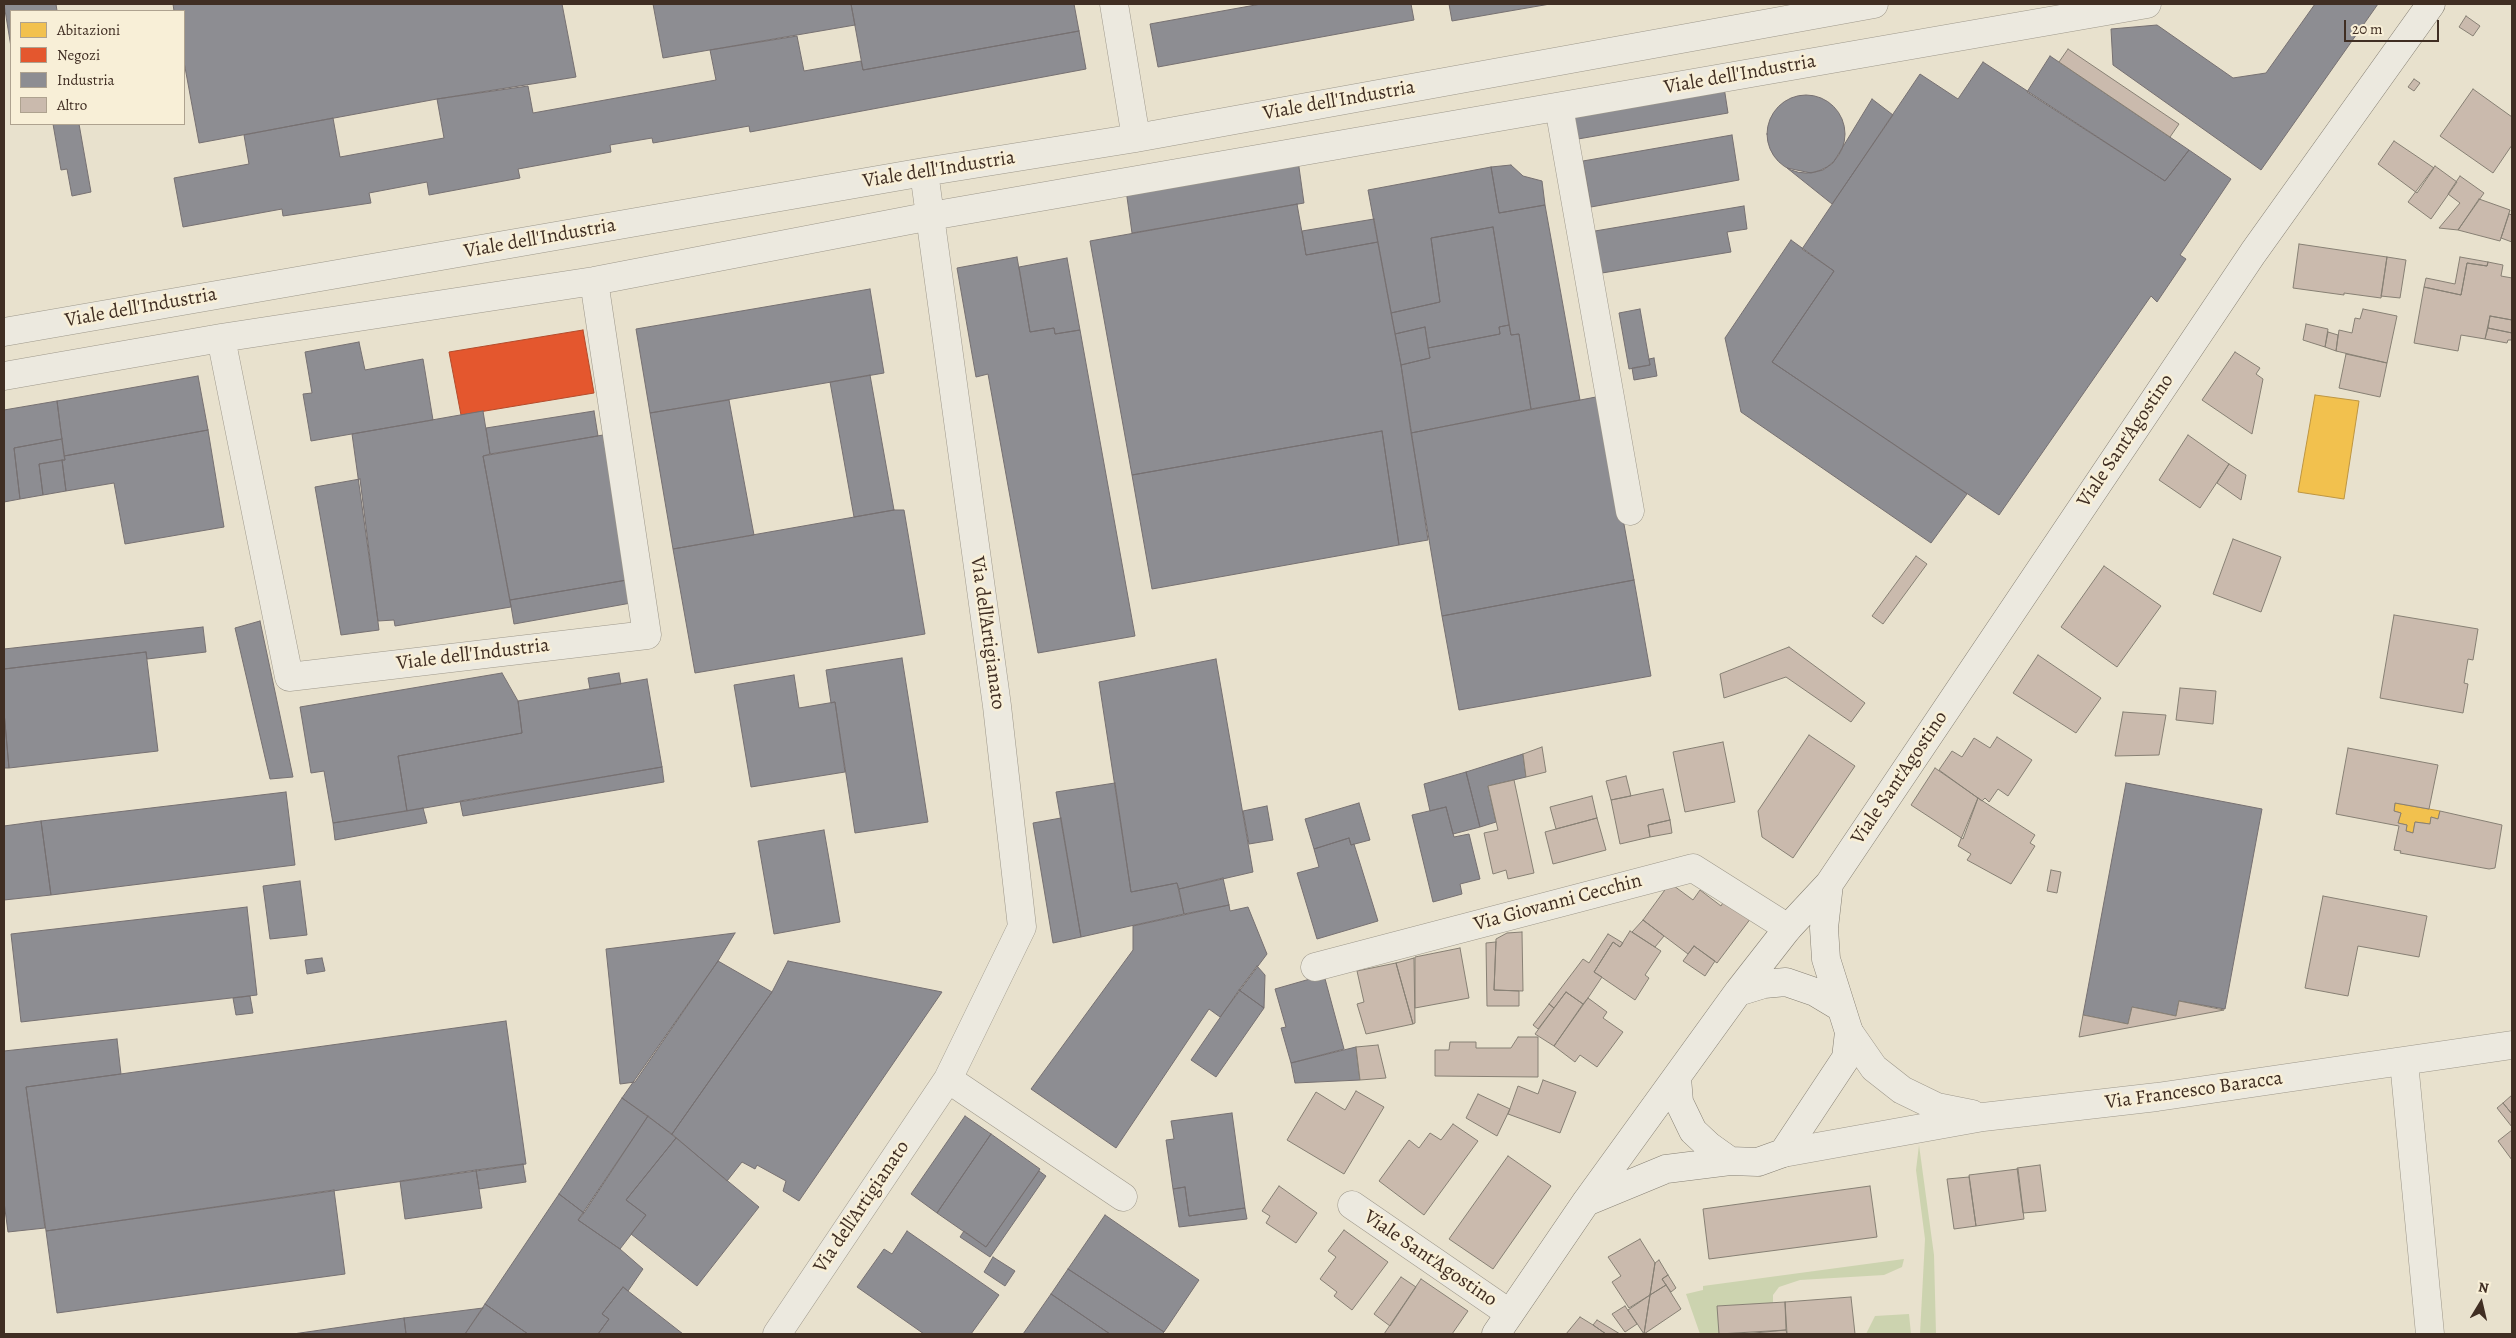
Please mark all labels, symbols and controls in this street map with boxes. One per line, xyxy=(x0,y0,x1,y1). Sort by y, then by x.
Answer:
legend xyxy=(10,10,185,125)
scale bar xyxy=(2346,10,2441,42)
text: 20 m xyxy=(2352,19,2383,39)
text: Abitazioni xyxy=(57,20,120,40)
text: Negozi xyxy=(57,45,100,65)
street label: Viale dell'Industria xyxy=(1662,50,1818,100)
text: Industria xyxy=(57,70,115,90)
street label: Viale dell'Industria xyxy=(1261,76,1417,126)
text: Altro xyxy=(57,95,87,115)
street label: Viale dell'Industria xyxy=(861,146,1017,194)
street label: Viale dell'Industria xyxy=(462,214,618,264)
street label: Viale dell'Industria xyxy=(63,283,219,333)
street label: Viale Sant'Agostino xyxy=(2073,370,2179,512)
street label: Via dell'Artigianato xyxy=(964,555,1010,711)
street label: Viale dell'Industria xyxy=(395,634,551,676)
street label: Viale Sant'Agostino xyxy=(1847,707,1953,849)
street label: Via Giovanni Cecchin xyxy=(1471,869,1645,937)
street label: Via Francesco Baracca xyxy=(2104,1067,2284,1115)
street label: Via dell'Artigianato xyxy=(809,1136,915,1278)
street label: Viale Sant'Agostino xyxy=(1359,1206,1501,1312)
north arrow xyxy=(2456,1278,2506,1328)
text: N xyxy=(2477,1278,2490,1298)

